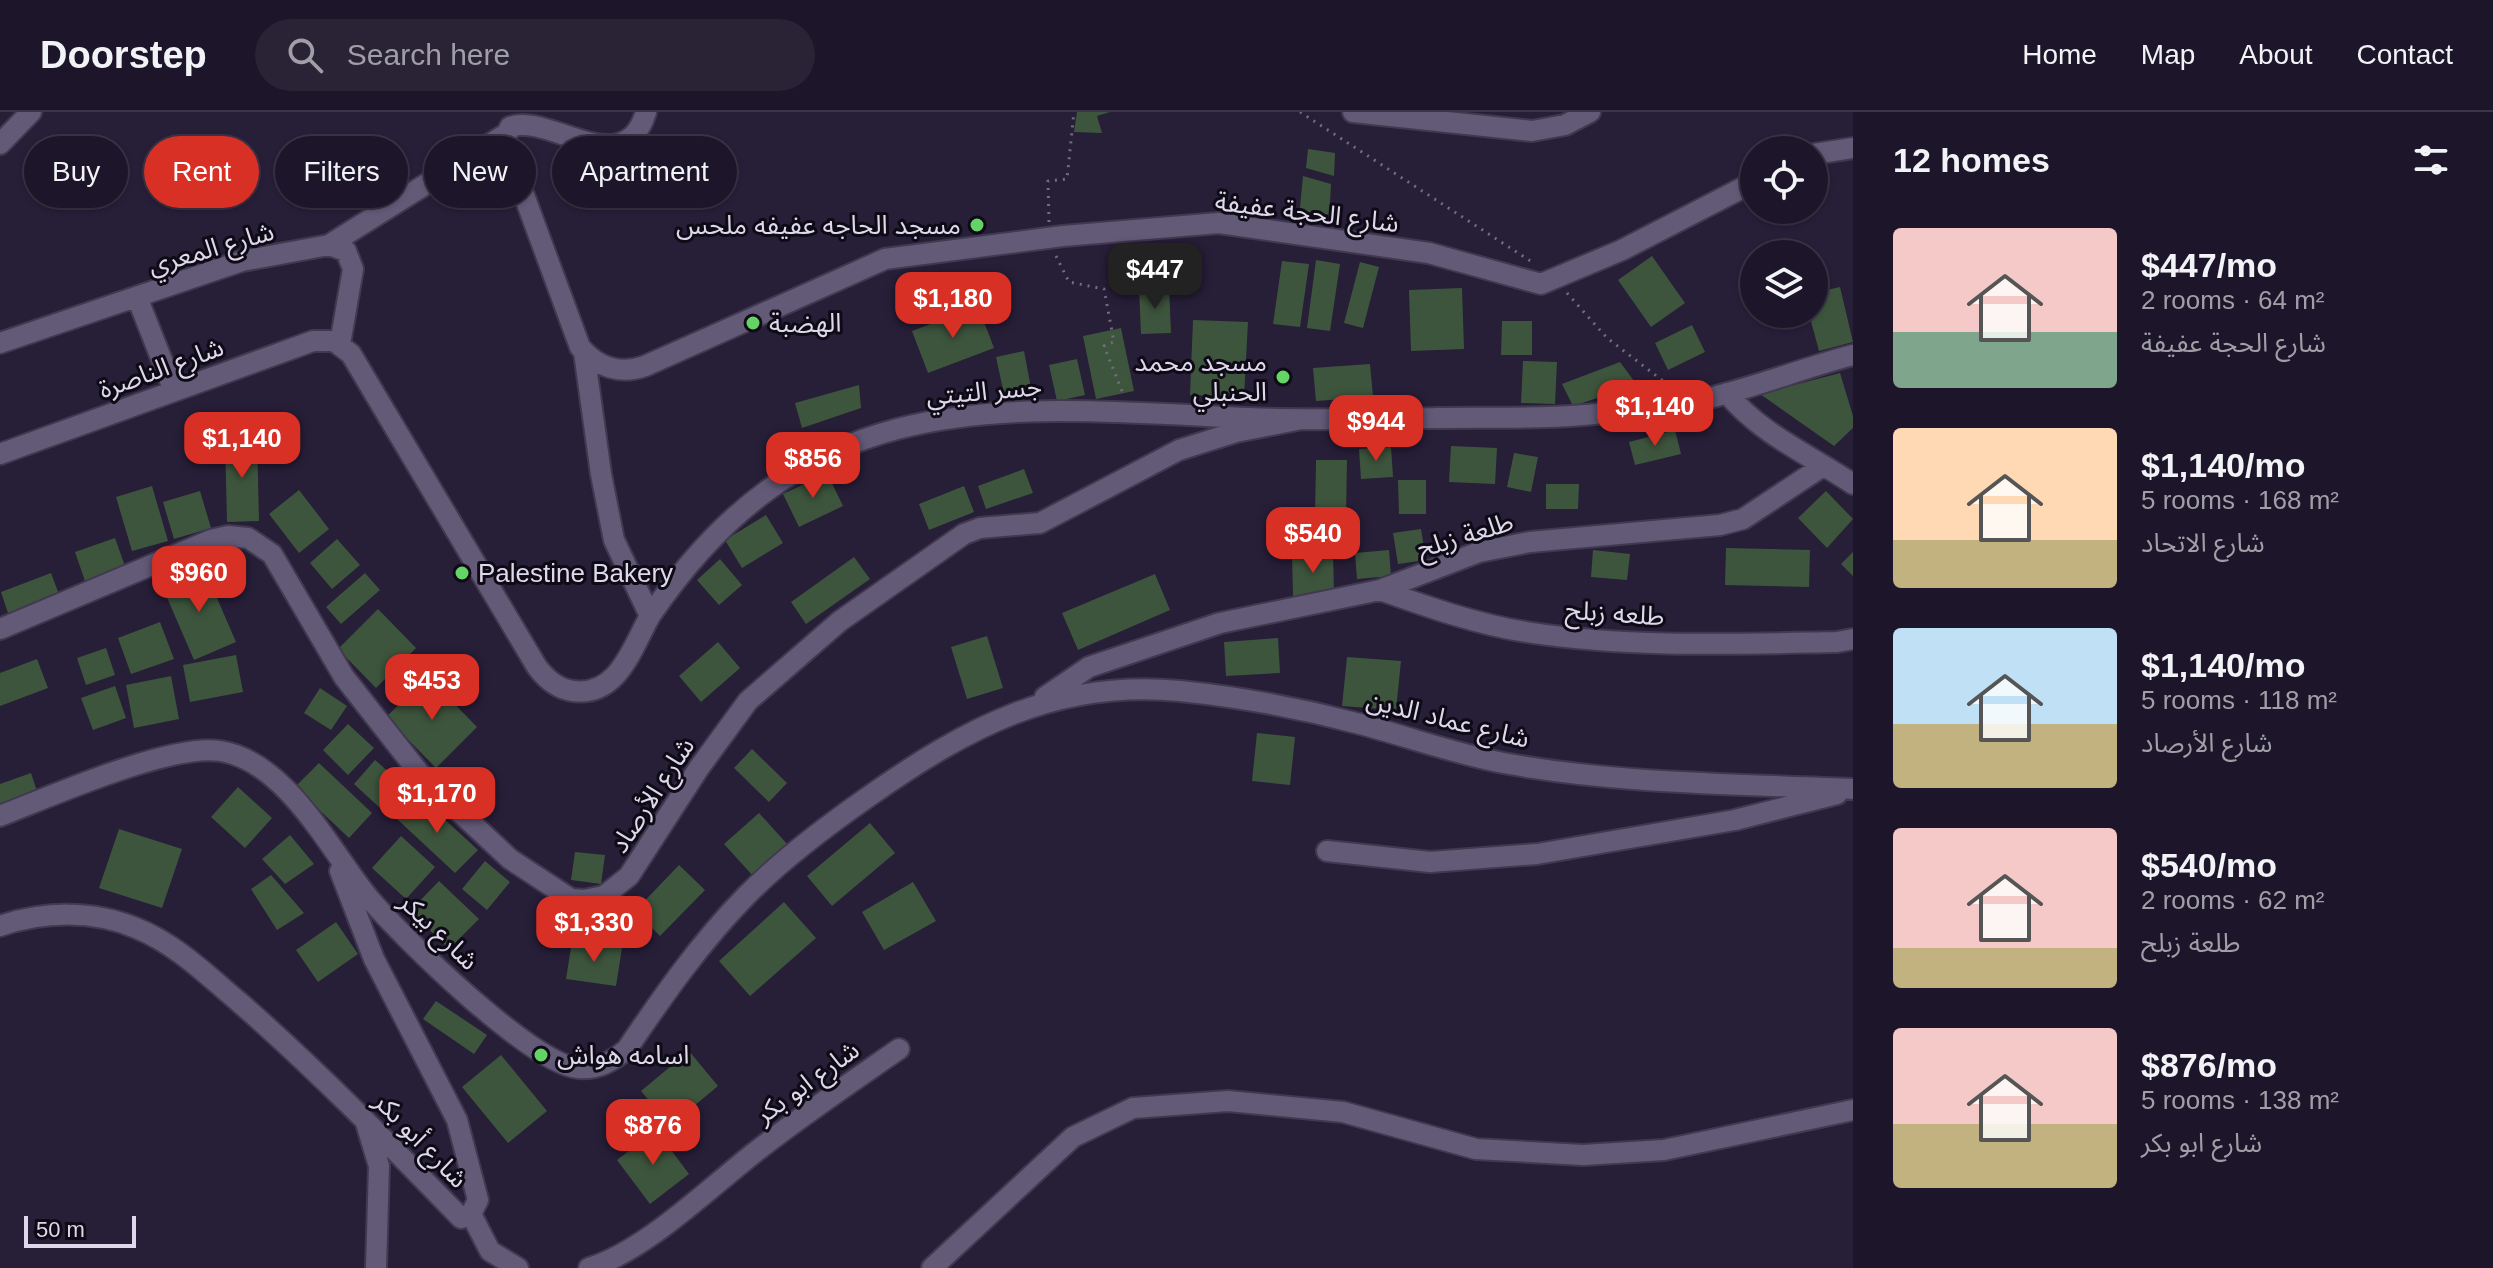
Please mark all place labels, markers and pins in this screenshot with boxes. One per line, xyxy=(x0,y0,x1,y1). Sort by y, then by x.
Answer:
place label: مسجد الحاجه عفيفه ملحس xyxy=(676,210,961,240)
marker: مسجد الحاجه عفيفه ملحس xyxy=(968,216,986,234)
pin: $447 xyxy=(1108,243,1202,311)
pin: $1,180 xyxy=(888,272,1018,340)
place label: الهضبة xyxy=(769,308,841,338)
marker: الهضبة xyxy=(744,314,762,332)
place label: مسجد محمد الحنبلي xyxy=(1135,347,1267,412)
marker: مسجد محمد الحنبلي xyxy=(1274,368,1292,386)
pin: $1,140 xyxy=(1590,380,1720,448)
pin: $944 xyxy=(1329,395,1423,463)
pin: $1,140 xyxy=(177,412,307,480)
pin: $856 xyxy=(766,432,860,500)
pin: $540 xyxy=(1266,507,1360,575)
pin: $960 xyxy=(152,546,246,614)
place label: Palestine Bakery xyxy=(478,558,673,588)
marker: Palestine Bakery xyxy=(453,564,471,582)
pin: $453 xyxy=(385,654,479,722)
pin: $1,170 xyxy=(372,767,502,835)
pin: $1,330 xyxy=(529,896,659,964)
place label: اسامه هواش xyxy=(557,1040,689,1070)
marker: اسامه هواش xyxy=(532,1046,550,1064)
pin: $876 xyxy=(606,1099,700,1167)

